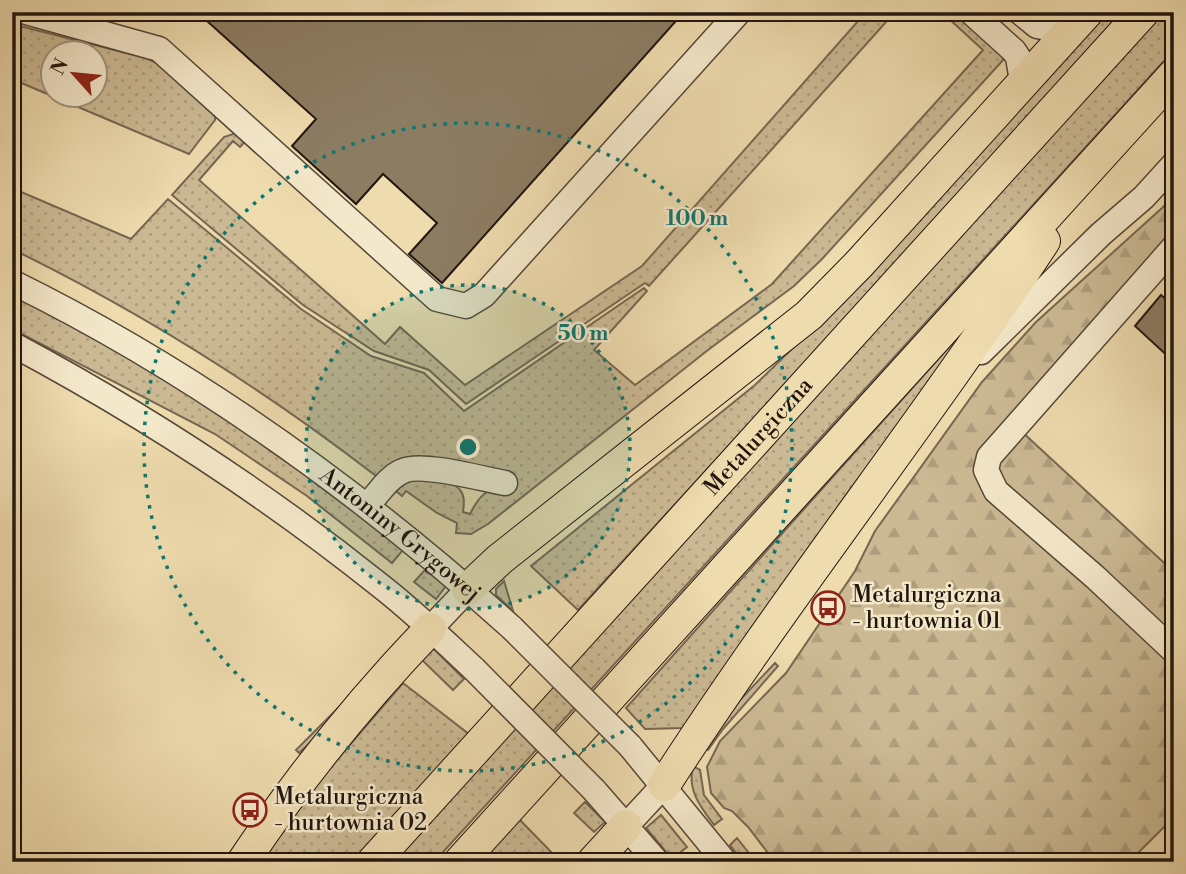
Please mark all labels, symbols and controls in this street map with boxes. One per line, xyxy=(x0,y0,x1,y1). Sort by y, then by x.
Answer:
north arrow xyxy=(38,38,108,108)
text: N xyxy=(46,55,74,79)
text: 100 m xyxy=(666,206,728,232)
text: 50 m xyxy=(558,321,608,347)
street label: Metalurgiczna xyxy=(698,372,819,501)
centre of rings xyxy=(456,435,480,459)
street label: Antoniny Grygowej xyxy=(313,461,486,608)
place label: Metalurgiczna - hurtownia 01 xyxy=(852,581,1002,635)
bus stop icon: Metalurgiczna - hurtownia 01 xyxy=(809,589,847,627)
place label: Metalurgiczna - hurtownia 02 xyxy=(274,783,427,837)
bus stop icon: Metalurgiczna - hurtownia 02 xyxy=(231,791,269,829)

